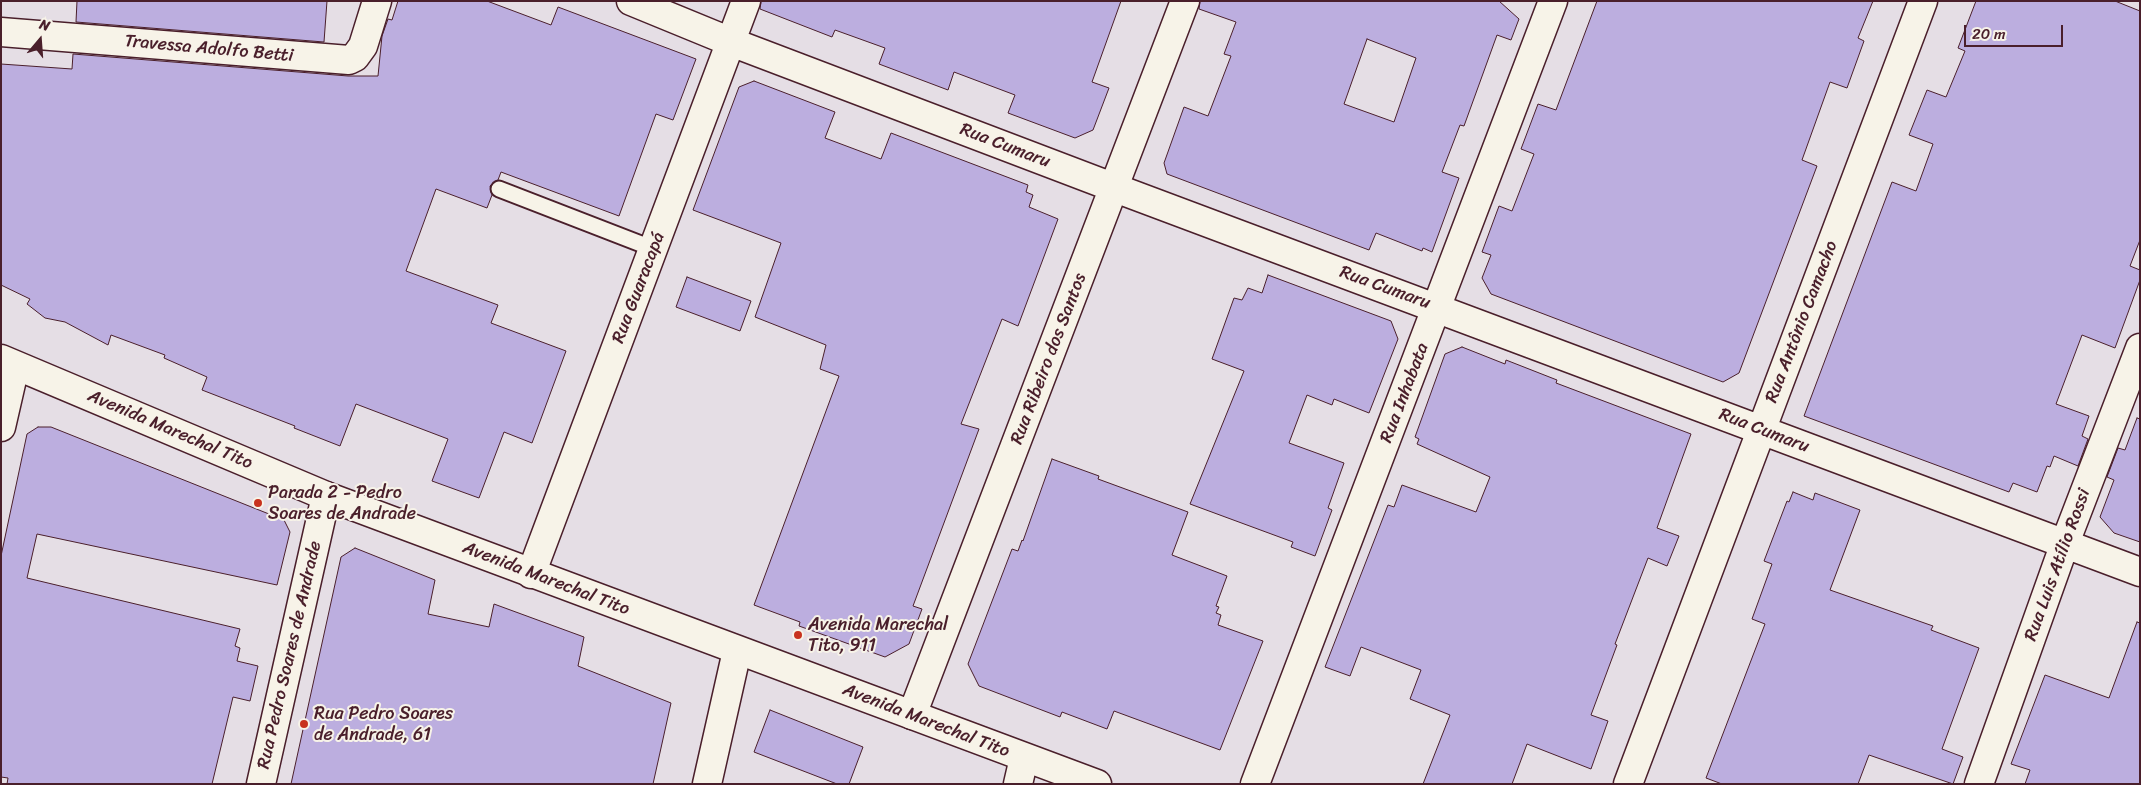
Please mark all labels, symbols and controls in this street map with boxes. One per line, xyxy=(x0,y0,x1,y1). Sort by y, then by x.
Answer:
text: N xyxy=(36,12,53,39)
north arrow xyxy=(15,15,65,65)
scale bar xyxy=(1966,15,2065,47)
text: 20 m xyxy=(1972,21,2006,47)
street label: Travessa Adolfo Betti xyxy=(124,31,294,67)
street label: Rua Cumaru xyxy=(957,119,1053,173)
street label: Rua Guaracapá xyxy=(608,229,670,347)
street label: Rua Antônio Camacho xyxy=(1761,238,1843,406)
street label: Rua Cumaru xyxy=(1337,262,1433,314)
street label: Rua Ribeiro dos Santos xyxy=(1006,270,1092,448)
street label: Rua Inhabata xyxy=(1376,340,1434,446)
street label: Avenida Marechal Tito xyxy=(84,385,256,475)
street label: Rua Cumaru xyxy=(1716,404,1812,458)
place label: Parada 2 - Pedro Soares de Andrade xyxy=(268,482,416,524)
street label: Rua Luis Atílio Rossi xyxy=(2020,486,2096,644)
marker: Parada 2 - Pedro Soares de Andrade xyxy=(252,497,264,509)
street label: Avenida Marechal Tito xyxy=(460,537,632,621)
street label: Rua Pedro Soares de Andrade xyxy=(253,539,327,771)
place label: Avenida Marechal Tito, 911 xyxy=(808,614,948,656)
marker: Avenida Marechal Tito, 911 xyxy=(792,629,804,641)
street label: Avenida Marechal Tito xyxy=(840,679,1012,763)
place label: Rua Pedro Soares de Andrade, 61 xyxy=(314,703,453,746)
marker: Rua Pedro Soares de Andrade, 61 xyxy=(298,718,310,730)

